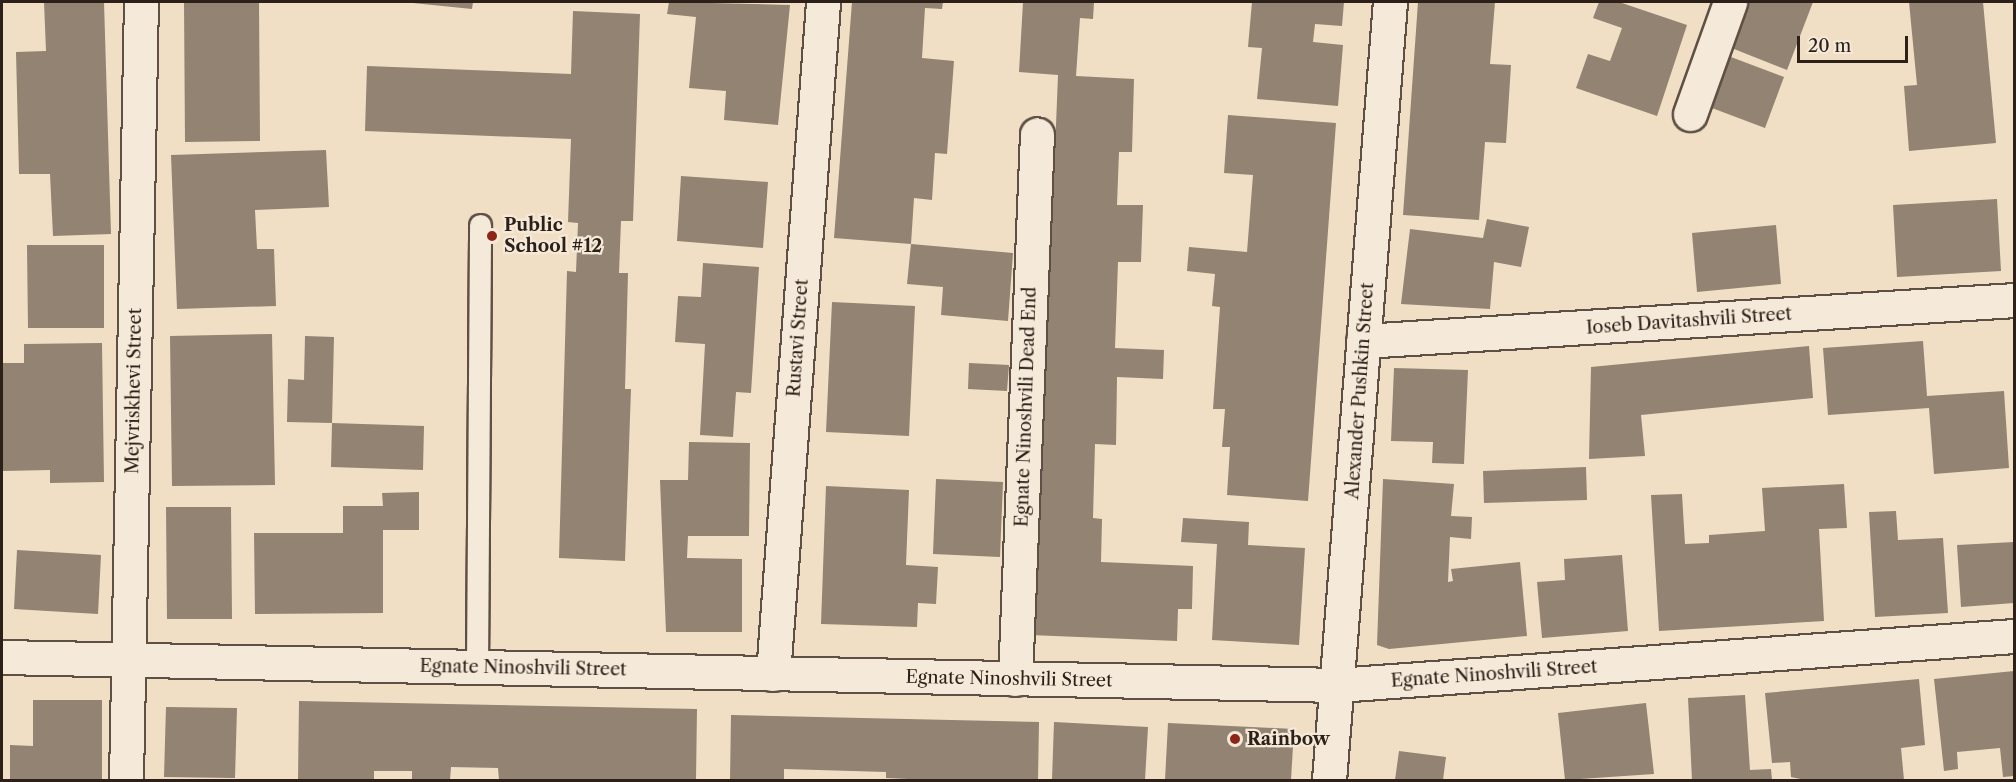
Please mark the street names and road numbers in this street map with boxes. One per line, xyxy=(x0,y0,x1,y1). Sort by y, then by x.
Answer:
street label: Rustavi Street xyxy=(783,278,813,398)
street label: Alexander Pushkin Street xyxy=(1342,282,1378,500)
street label: Egnate Ninoshvili Dead End xyxy=(1011,287,1041,527)
street label: Ioseb Davitashvili Street xyxy=(1585,303,1793,339)
street label: Mejvriskhevi Street xyxy=(122,308,146,474)
street label: Egnate Ninoshvili Street xyxy=(419,655,627,681)
street label: Egnate Ninoshvili Street xyxy=(1390,656,1598,692)
street label: Egnate Ninoshvili Street xyxy=(905,666,1113,692)

